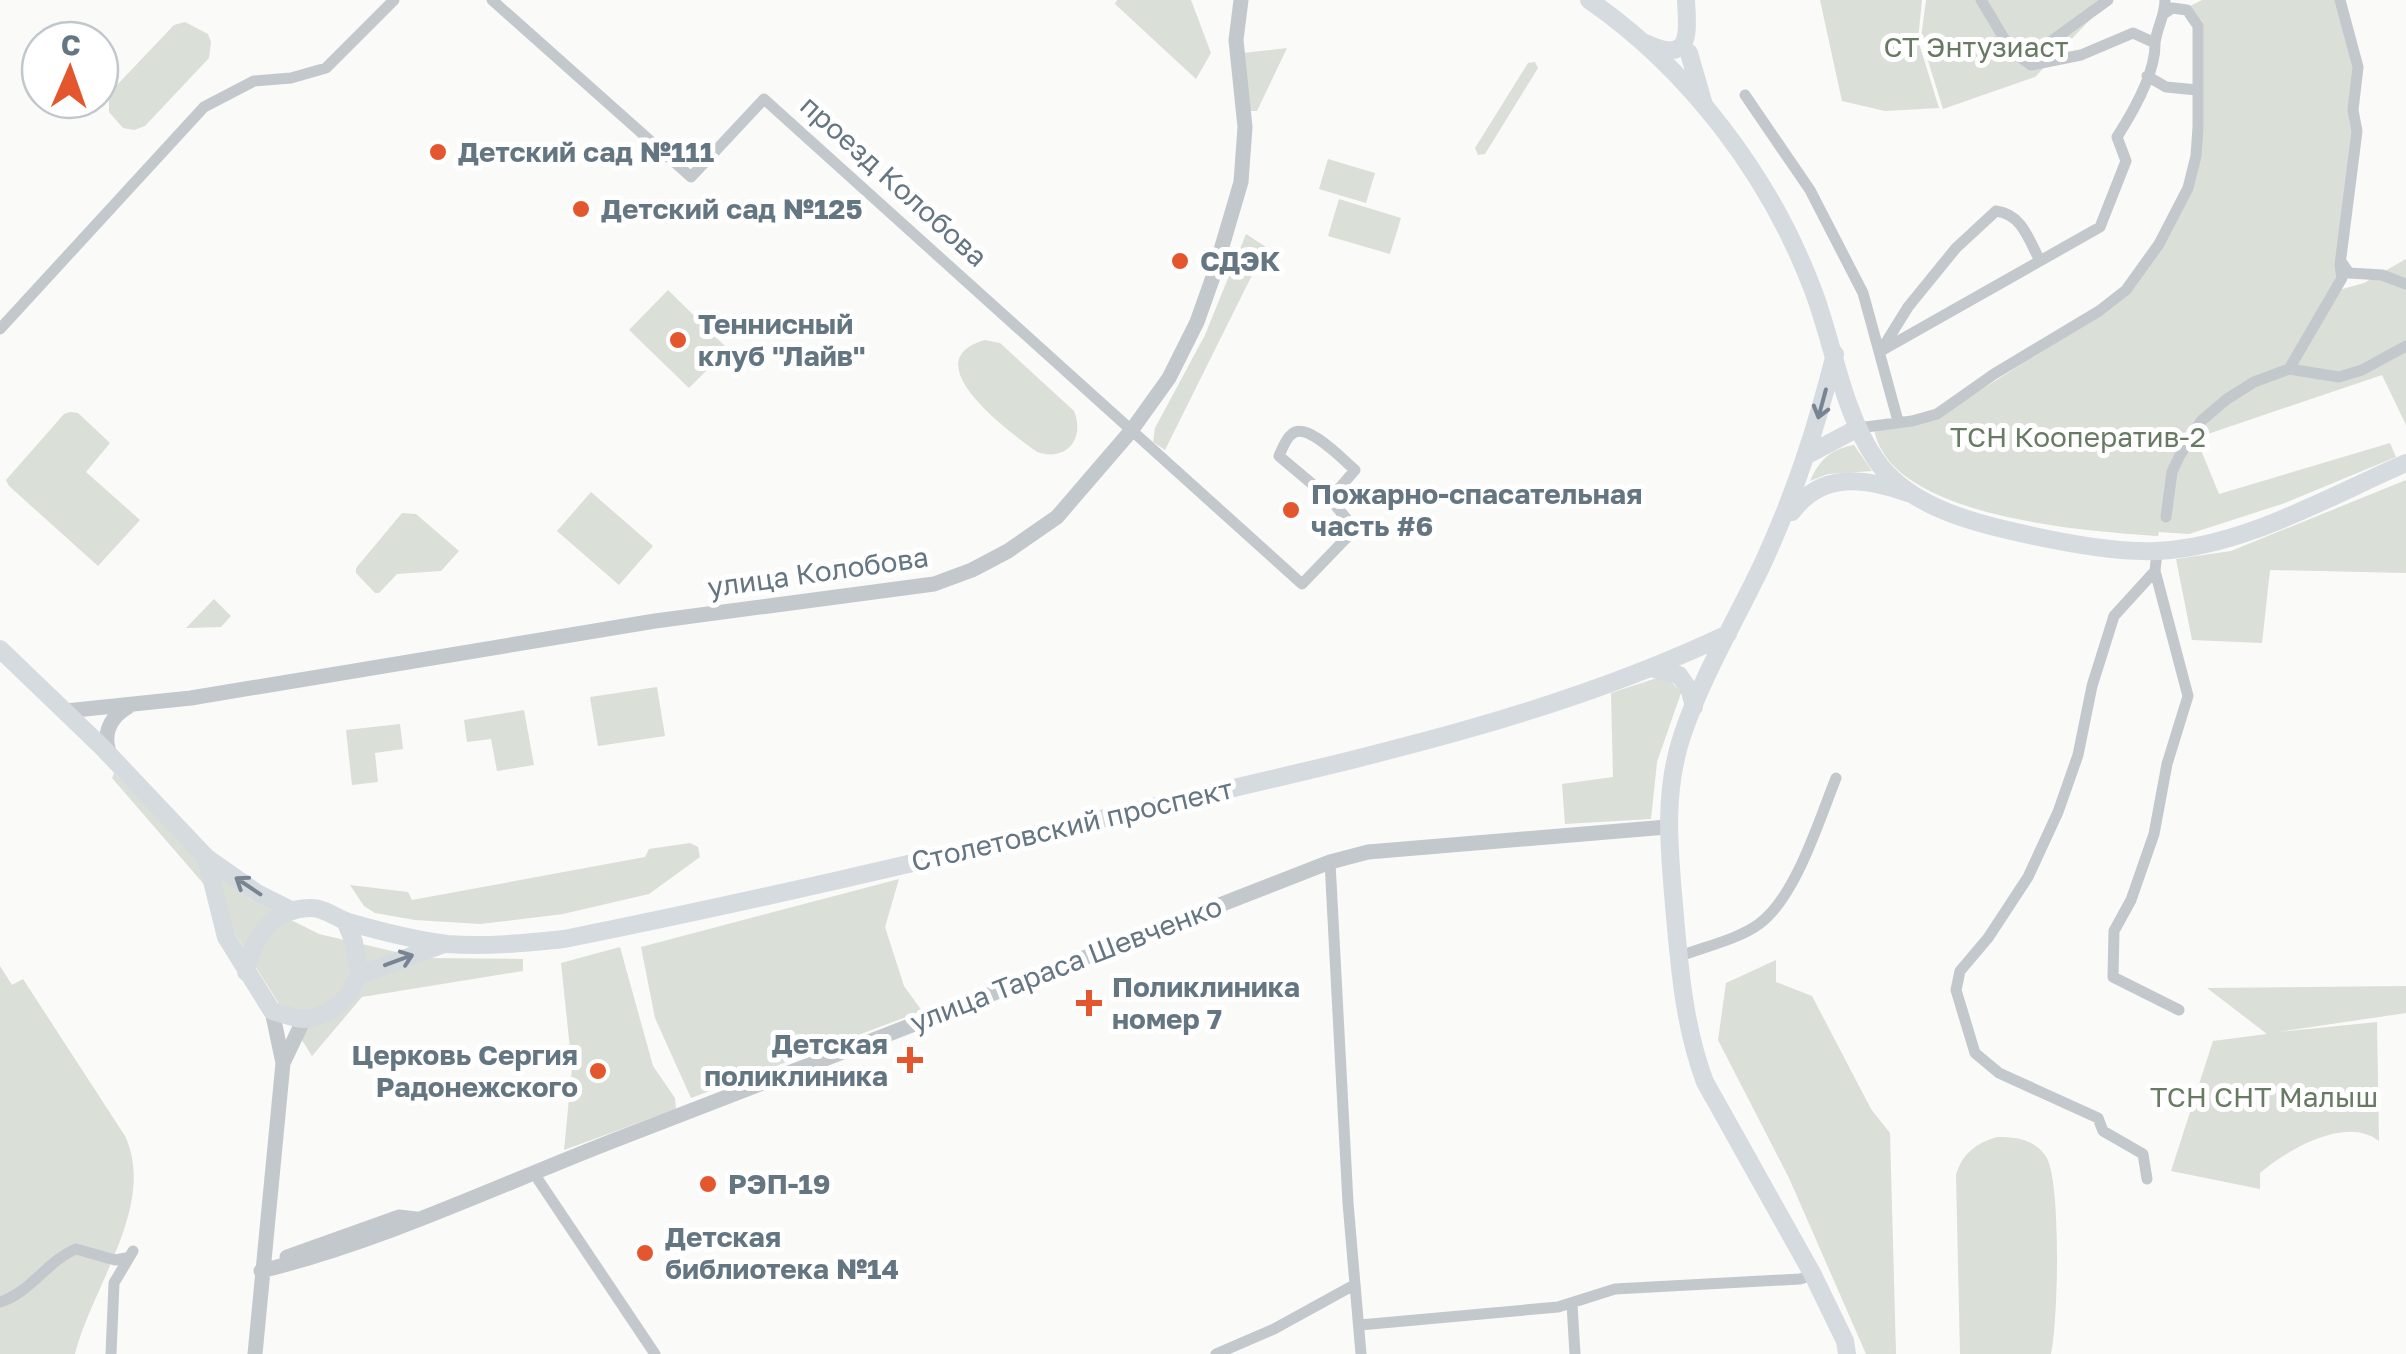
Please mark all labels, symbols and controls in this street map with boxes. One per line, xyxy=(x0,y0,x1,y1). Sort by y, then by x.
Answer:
north arrow xyxy=(20,20,120,120)
text: С xyxy=(60,28,81,61)
park label: СТ Энтузиаст xyxy=(1884,30,2069,63)
street label: проезд Колобова xyxy=(794,88,994,273)
place label: Детский сад №111 xyxy=(458,135,714,168)
marker: Детский сад №111 xyxy=(427,141,449,163)
place label: Детский сад №125 xyxy=(601,192,863,225)
marker: Детский сад №125 xyxy=(570,198,592,220)
place label: СДЭК xyxy=(1200,244,1281,277)
marker: СДЭК xyxy=(1169,250,1191,272)
place label: Теннисный клуб "Лайв" xyxy=(698,307,866,372)
marker: Теннисный клуб "Лайв" xyxy=(667,329,689,351)
one-way arrow xyxy=(1812,388,1831,419)
park label: ТСН Кооператив-2 xyxy=(1950,420,2206,453)
place label: Пожарно-спасательная часть #6 xyxy=(1311,477,1642,542)
marker: Пожарно-спасательная часть #6 xyxy=(1280,499,1302,521)
street label: улица Колобова xyxy=(705,540,931,603)
street label: Столетовский проспект xyxy=(908,771,1236,878)
one-way arrow xyxy=(235,876,263,897)
street label: улица Тараса Шевченко xyxy=(905,889,1226,1038)
one-way arrow xyxy=(383,950,414,968)
place label: Поликлиника номер 7 xyxy=(1112,970,1300,1035)
marker: Поликлиника номер 7 xyxy=(1076,990,1102,1016)
place label: Детская поликлиника xyxy=(704,1027,888,1092)
place label: Церковь Сергия Радонежского xyxy=(351,1038,578,1103)
marker: Детская поликлиника xyxy=(897,1047,923,1073)
marker: Церковь Сергия Радонежского xyxy=(587,1060,609,1082)
park label: ТСН СНТ Малыш xyxy=(2150,1080,2378,1113)
place label: РЭП-19 xyxy=(728,1167,830,1200)
marker: РЭП-19 xyxy=(697,1173,719,1195)
place label: Детская библиотека №14 xyxy=(665,1220,899,1285)
marker: Детская библиотека №14 xyxy=(634,1242,656,1264)

